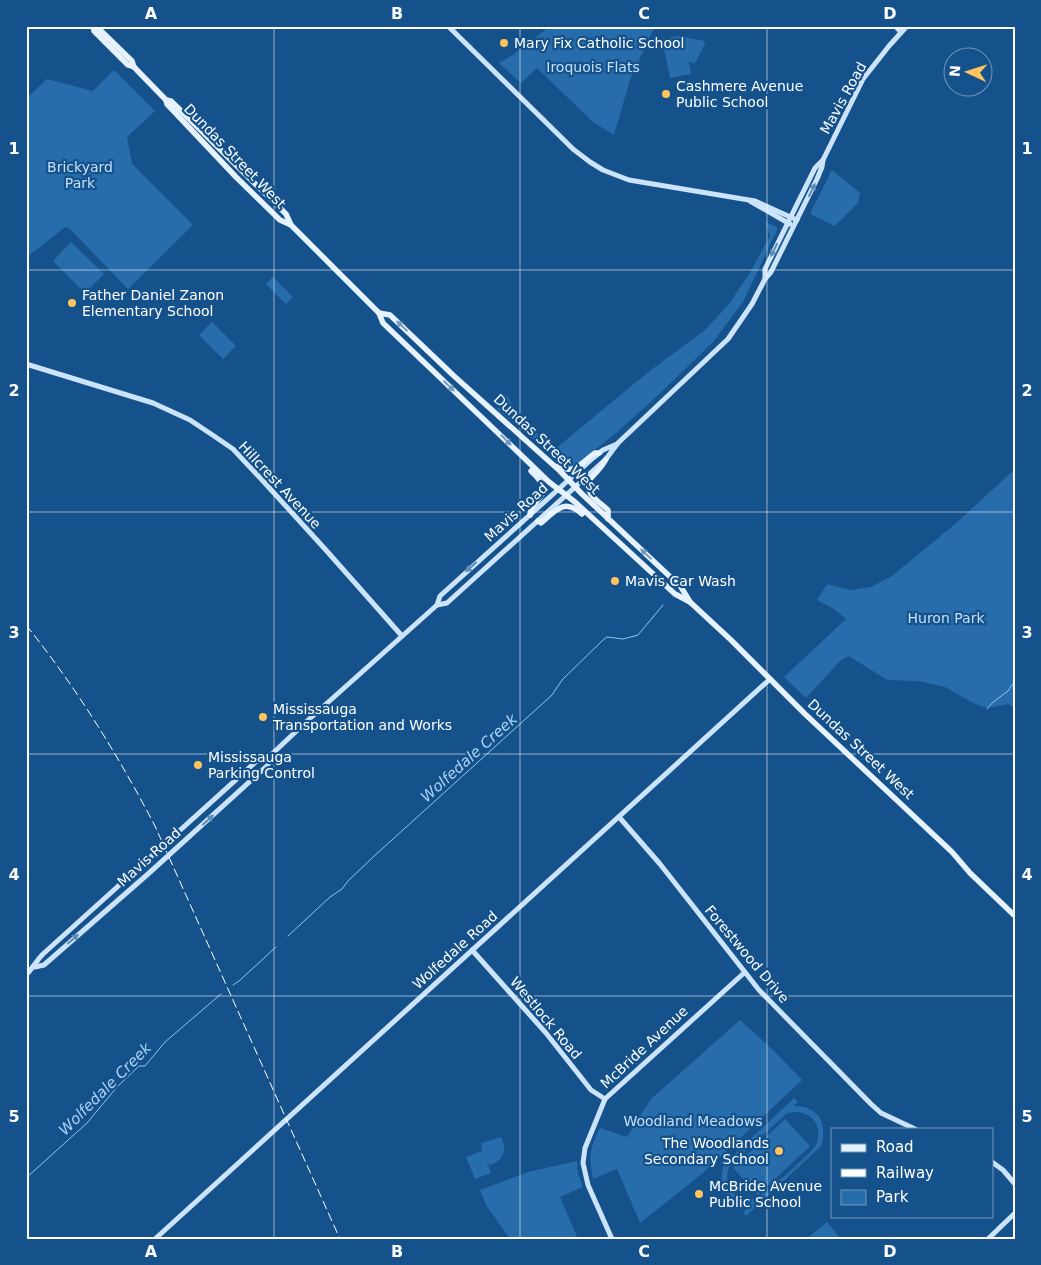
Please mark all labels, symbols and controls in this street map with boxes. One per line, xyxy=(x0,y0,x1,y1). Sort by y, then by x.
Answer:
text: A xyxy=(145,4,158,23)
text: B xyxy=(391,4,403,23)
text: C xyxy=(638,4,650,23)
text: D xyxy=(883,4,897,23)
place label: Mary Fix Catholic School xyxy=(514,35,685,51)
marker: Mary Fix Catholic School xyxy=(498,37,510,49)
north arrow xyxy=(944,48,994,98)
park label: Iroquois Flats xyxy=(546,59,640,75)
street label: Mavis Road xyxy=(817,59,869,137)
text: N xyxy=(947,65,963,77)
place label: Cashmere Avenue Public School xyxy=(676,78,803,110)
marker: Cashmere Avenue Public School xyxy=(660,88,672,100)
street label: Dundas Street West xyxy=(181,100,289,212)
text: 1 xyxy=(8,139,20,158)
text: 1 xyxy=(1021,139,1033,158)
park label: Brickyard Park xyxy=(47,159,113,191)
one-way arrow xyxy=(808,183,816,198)
one-way arrow xyxy=(770,243,778,257)
place label: Father Daniel Zanon Elementary School xyxy=(82,287,224,319)
marker: Father Daniel Zanon Elementary School xyxy=(66,297,78,309)
one-way arrow xyxy=(396,320,408,332)
one-way arrow xyxy=(443,380,455,392)
text: 2 xyxy=(8,381,20,400)
text: 2 xyxy=(1021,381,1033,400)
street label: Dundas Street West xyxy=(491,391,604,498)
one-way arrow xyxy=(499,434,511,446)
street label: Hillcrest Avenue xyxy=(236,438,324,532)
street label: Mavis Road xyxy=(481,479,551,545)
one-way arrow xyxy=(640,548,652,560)
one-way arrow xyxy=(465,562,478,573)
place label: Mavis Car Wash xyxy=(625,573,736,589)
marker: Mavis Car Wash xyxy=(609,575,621,587)
park label: Huron Park xyxy=(908,610,985,626)
text: 3 xyxy=(8,623,20,642)
text: 3 xyxy=(1021,623,1033,642)
street label: Dundas Street West xyxy=(805,696,918,803)
place label: Mississauga Transportation and Works xyxy=(272,701,452,733)
water label: Wolfedale Creek xyxy=(417,709,522,806)
marker: Mississauga Transportation and Works xyxy=(257,711,269,723)
place label: Mississauga Parking Control xyxy=(208,749,315,781)
marker: Mississauga Parking Control xyxy=(192,759,204,771)
one-way arrow xyxy=(201,814,213,826)
street label: Mavis Road xyxy=(114,824,184,890)
text: 4 xyxy=(8,865,20,884)
text: 4 xyxy=(1021,865,1033,884)
street label: Forestwood Drive xyxy=(702,902,792,1006)
street label: Wolfedale Road xyxy=(409,908,501,992)
one-way arrow xyxy=(67,934,80,945)
street label: Westlock Road xyxy=(507,974,585,1062)
street label: McBride Avenue xyxy=(597,1003,691,1091)
water label: Wolfedale Creek xyxy=(55,1038,156,1139)
text: 5 xyxy=(8,1107,20,1126)
text: 5 xyxy=(1021,1107,1033,1126)
park label: Woodland Meadows xyxy=(623,1113,763,1129)
legend xyxy=(831,1128,994,1218)
place label: The Woodlands Secondary School xyxy=(644,1135,769,1167)
text: Road xyxy=(876,1138,914,1156)
marker: The Woodlands Secondary School xyxy=(773,1145,785,1157)
text: Railway xyxy=(876,1164,934,1182)
place label: McBride Avenue Public School xyxy=(709,1178,822,1210)
marker: McBride Avenue Public School xyxy=(693,1188,705,1200)
text: Park xyxy=(876,1188,909,1206)
text: A xyxy=(145,1242,158,1261)
text: B xyxy=(391,1242,403,1261)
text: C xyxy=(638,1242,650,1261)
text: D xyxy=(883,1242,897,1261)

